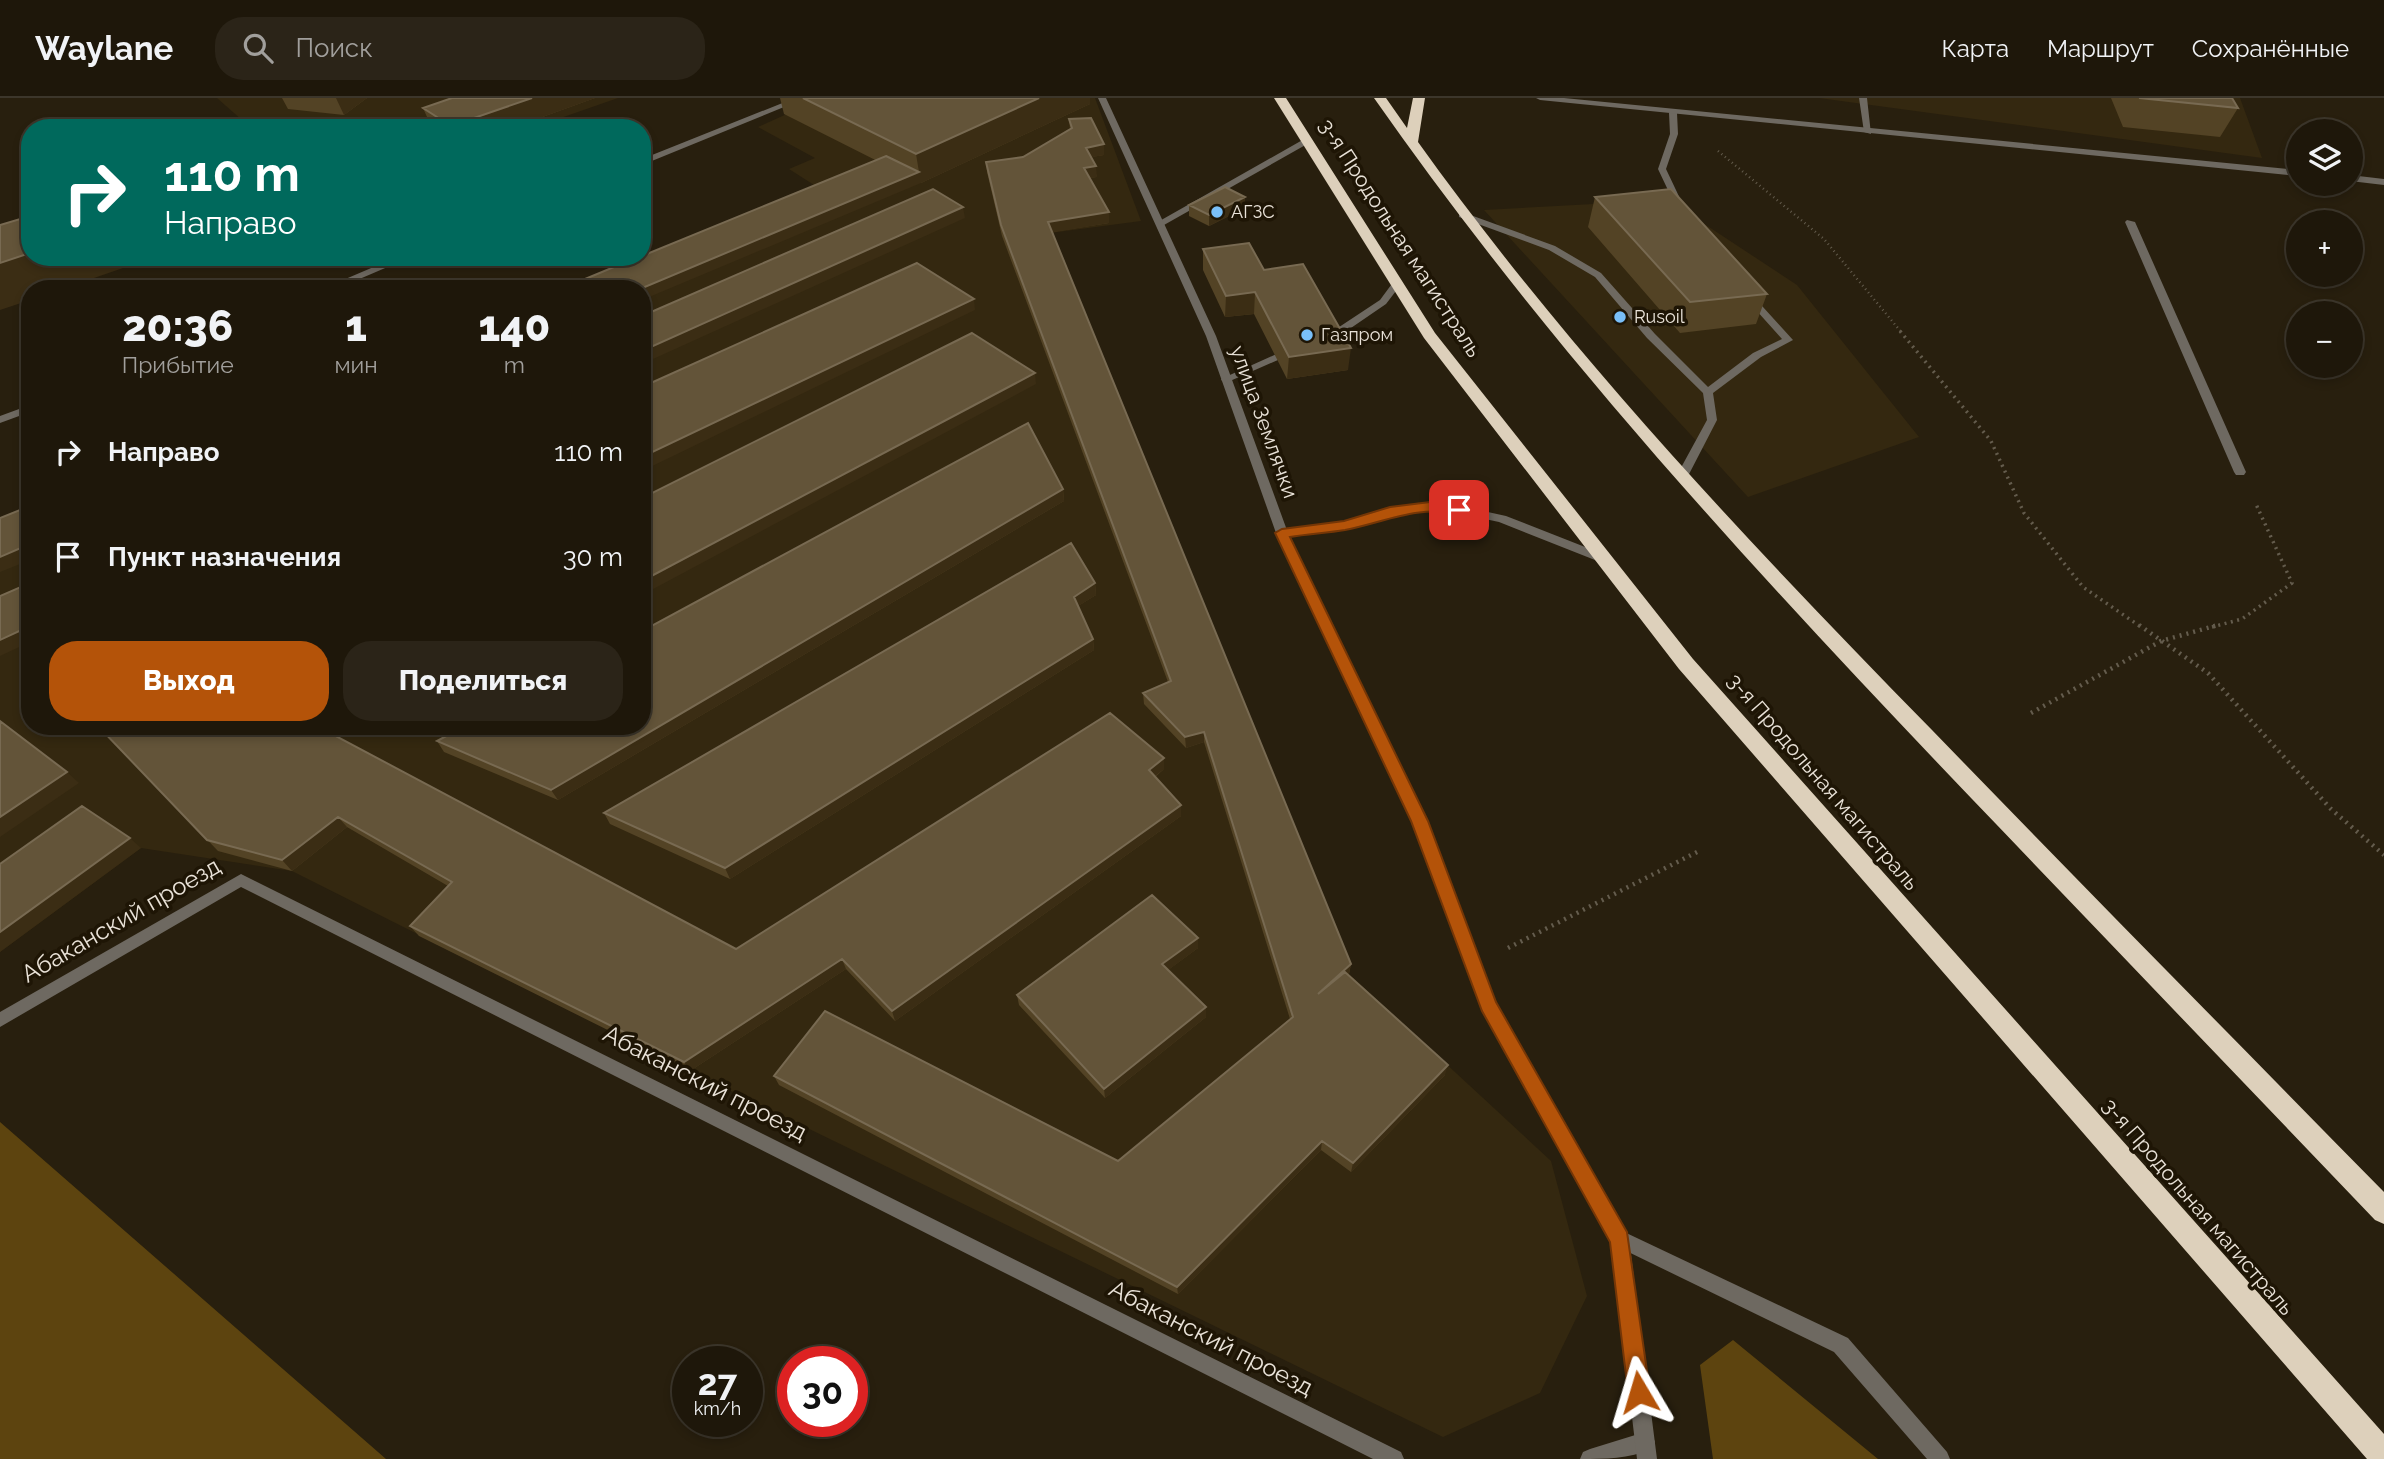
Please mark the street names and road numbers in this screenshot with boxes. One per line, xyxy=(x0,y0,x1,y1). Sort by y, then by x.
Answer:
street label: 3-я Продольная магистраль xyxy=(1314,114,1487,361)
street label: улица Землячки xyxy=(1225,342,1304,501)
street label: 3-я Продольная магистраль xyxy=(1722,668,1924,895)
street label: Абаканский проезд xyxy=(16,851,225,988)
street label: Абаканский проезд xyxy=(598,1019,812,1147)
street label: 3-я Продольная магистраль xyxy=(2097,1093,2299,1320)
street label: Абаканский проезд xyxy=(1104,1274,1318,1402)

